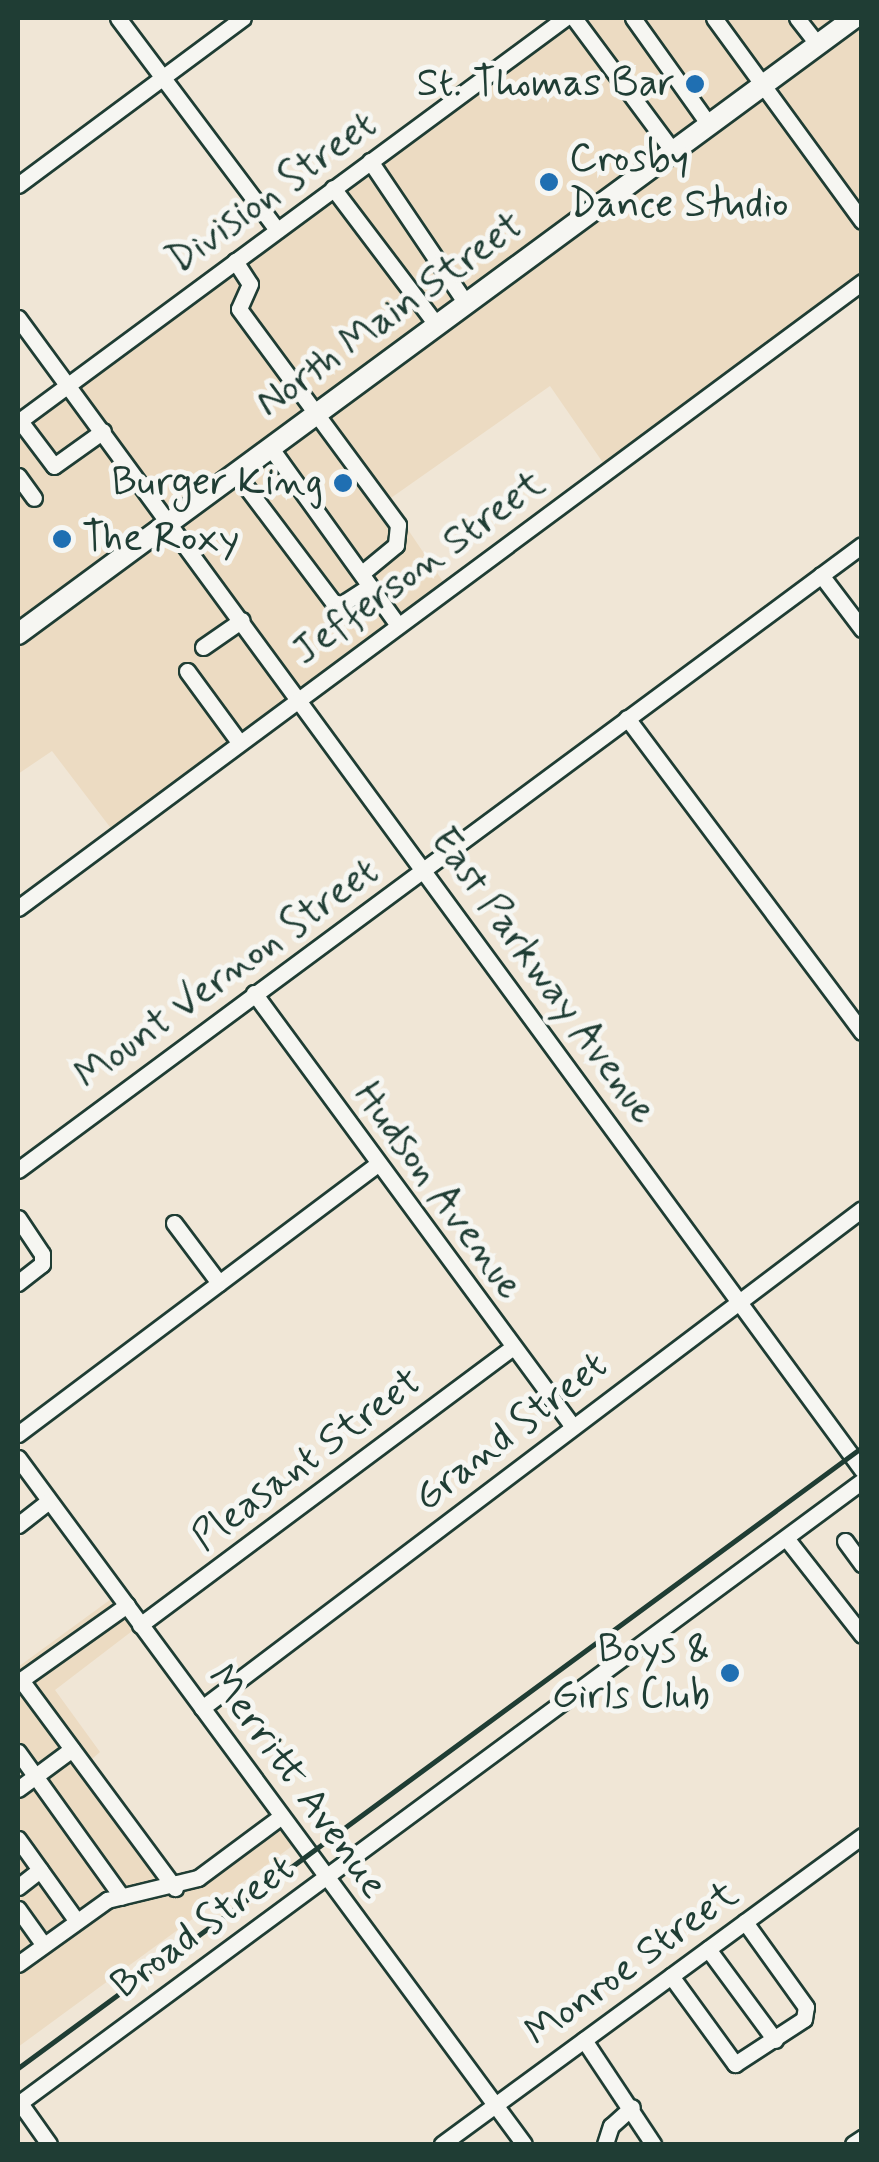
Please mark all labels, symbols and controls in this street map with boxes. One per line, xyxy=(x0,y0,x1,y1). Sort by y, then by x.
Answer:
place label: St. Thomas Bar xyxy=(417,60,675,108)
marker: St. Thomas Bar xyxy=(684,73,706,95)
street label: Division Street xyxy=(156,99,388,287)
place label: Crosby Dance Studio xyxy=(569,135,789,229)
marker: Crosby Dance Studio xyxy=(538,171,560,193)
street label: North Main Street xyxy=(248,203,532,427)
place label: Burger King xyxy=(117,459,323,507)
street label: Jefferson Street xyxy=(283,460,555,676)
marker: Burger King xyxy=(332,472,354,494)
place label: The Roxy xyxy=(82,515,233,563)
marker: The Roxy xyxy=(51,528,73,550)
street label: East Parkway Avenue xyxy=(416,814,670,1138)
street label: Mount Vernon Street xyxy=(64,846,390,1102)
street label: Hudson Avenue xyxy=(344,1075,532,1307)
street label: Grand Street xyxy=(402,1340,620,1524)
street label: Pleasant Street xyxy=(184,1359,430,1561)
place label: Boys & Girls Club xyxy=(543,1626,710,1720)
street label: Merritt Avenue xyxy=(196,1656,398,1908)
marker: Boys & Girls Club xyxy=(719,1662,741,1684)
street label: Broad Street xyxy=(99,1843,307,2011)
street label: Monroe Street xyxy=(516,1871,748,2057)

